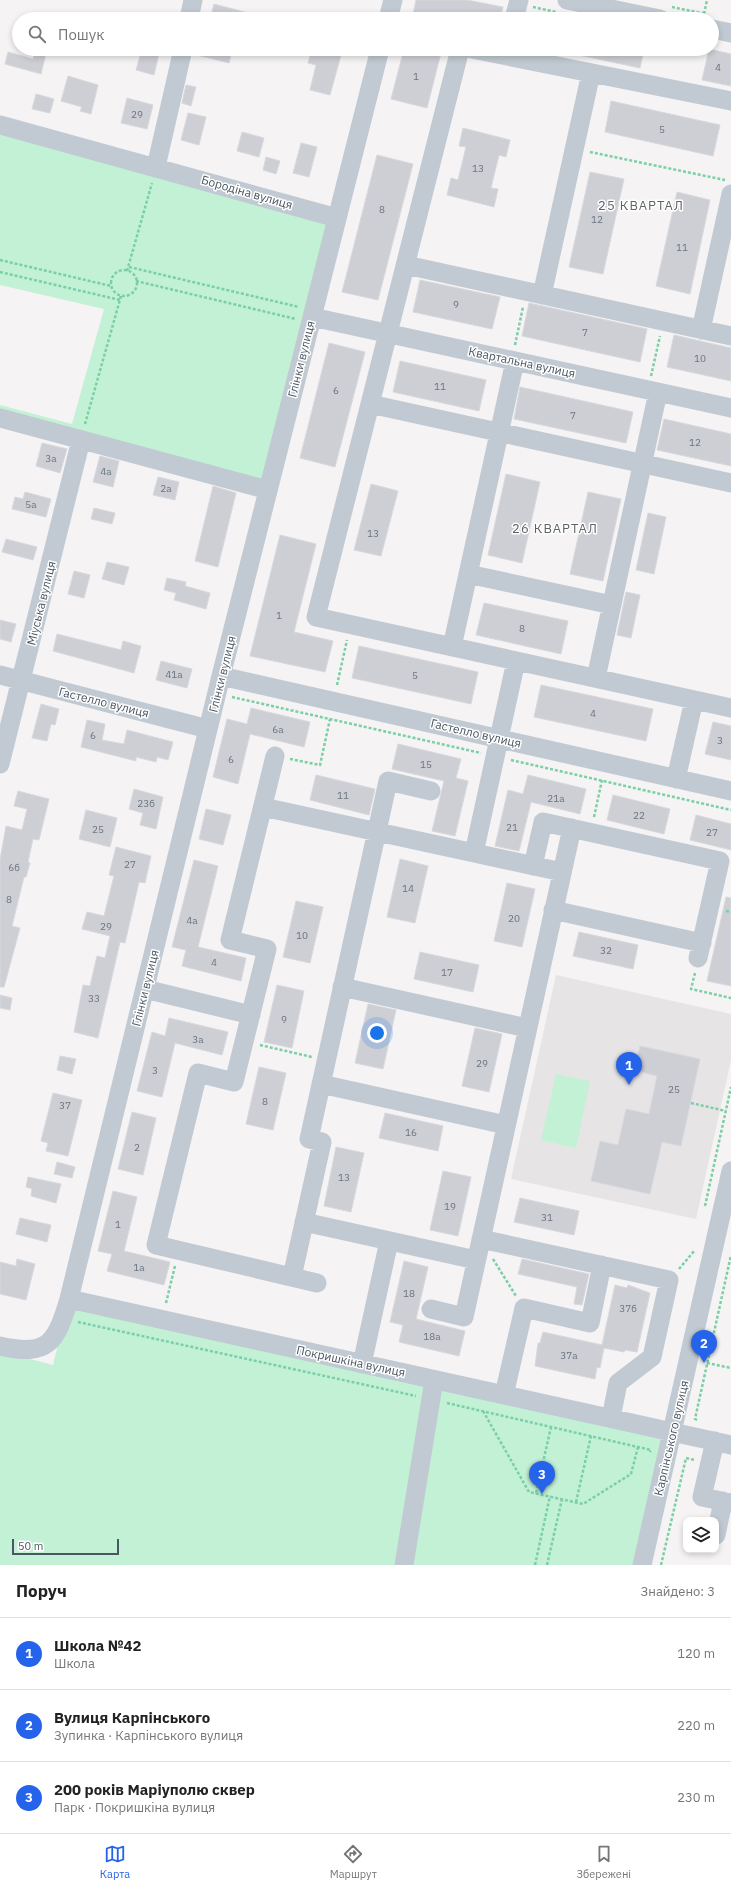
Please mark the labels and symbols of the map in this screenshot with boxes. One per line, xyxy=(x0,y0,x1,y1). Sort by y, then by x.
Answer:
house number: 4 xyxy=(715,61,721,74)
house number: 1 xyxy=(413,70,419,83)
house number: 29 xyxy=(131,108,143,121)
house number: 5 xyxy=(659,123,665,136)
house number: 13 xyxy=(472,162,484,175)
street label: Бородіна вулиця xyxy=(200,172,294,212)
district label: 25 КВАРТАЛ xyxy=(598,197,684,214)
house number: 8 xyxy=(379,203,385,216)
house number: 12 xyxy=(591,213,603,226)
house number: 11 xyxy=(676,241,688,254)
house number: 9 xyxy=(453,298,459,311)
street label: Глінки вулиця xyxy=(284,319,318,399)
house number: 7 xyxy=(582,326,588,339)
street label: Квартальна вулиця xyxy=(467,343,577,381)
house number: 10 xyxy=(694,352,706,365)
house number: 11 xyxy=(434,380,446,393)
house number: 6 xyxy=(333,384,339,397)
house number: 7 xyxy=(570,409,576,422)
house number: 12 xyxy=(689,436,701,449)
house number: 3а xyxy=(45,452,57,465)
house number: 4а xyxy=(100,465,112,478)
house number: 2а xyxy=(160,482,172,495)
house number: 5а xyxy=(25,498,37,511)
district label: 26 КВАРТАЛ xyxy=(512,520,598,537)
house number: 13 xyxy=(367,527,379,540)
street label: Міуська вулиця xyxy=(23,559,59,647)
house number: 1 xyxy=(276,609,282,622)
house number: 8 xyxy=(519,622,525,635)
street label: Глінки вулиця xyxy=(205,634,239,714)
house number: 41а xyxy=(165,668,183,681)
house number: 5 xyxy=(412,669,418,682)
street label: Гастелло вулиця xyxy=(57,684,151,720)
house number: 4 xyxy=(590,707,596,720)
street label: Гастелло вулиця xyxy=(429,715,523,751)
house number: 6а xyxy=(272,723,284,736)
house number: 6 xyxy=(90,729,96,742)
house number: 3 xyxy=(717,734,723,747)
house number: 6 xyxy=(228,753,234,766)
house number: 15 xyxy=(420,758,432,771)
house number: 11 xyxy=(337,789,349,802)
house number: 21а xyxy=(547,792,565,805)
house number: 23б xyxy=(137,797,155,810)
house number: 22 xyxy=(633,809,645,822)
house number: 21 xyxy=(506,821,518,834)
house number: 25 xyxy=(92,823,104,836)
house number: 27 xyxy=(706,826,718,839)
house number: 27 xyxy=(124,858,136,871)
house number: 6б xyxy=(8,861,20,874)
house number: 14 xyxy=(402,882,414,895)
house number: 8 xyxy=(6,893,12,906)
house number: 20 xyxy=(508,912,520,925)
house number: 4а xyxy=(186,914,198,927)
house number: 29 xyxy=(100,920,112,933)
house number: 10 xyxy=(296,929,308,942)
house number: 32 xyxy=(600,944,612,957)
street label: Глінки вулиця xyxy=(128,948,162,1028)
house number: 4 xyxy=(211,956,217,969)
house number: 17 xyxy=(441,966,453,979)
house number: 33 xyxy=(88,992,100,1005)
house number: 9 xyxy=(281,1013,287,1026)
your location xyxy=(367,1023,387,1043)
house number: 3а xyxy=(192,1033,204,1046)
pin: 1 xyxy=(616,1052,642,1085)
house number: 29 xyxy=(476,1057,488,1070)
house number: 3 xyxy=(152,1064,158,1077)
house number: 25 xyxy=(668,1083,680,1096)
house number: 8 xyxy=(262,1095,268,1108)
house number: 37 xyxy=(59,1099,71,1112)
house number: 16 xyxy=(405,1126,417,1139)
house number: 2 xyxy=(134,1141,140,1154)
house number: 13 xyxy=(338,1171,350,1184)
house number: 19 xyxy=(444,1200,456,1213)
house number: 31 xyxy=(541,1211,553,1224)
house number: 1 xyxy=(115,1218,121,1231)
house number: 1а xyxy=(133,1261,145,1274)
house number: 18 xyxy=(403,1287,415,1300)
house number: 37б xyxy=(619,1302,637,1315)
house number: 18а xyxy=(423,1330,441,1343)
pin: 2 xyxy=(691,1330,717,1363)
street label: Покришкіна вулиця xyxy=(295,1342,407,1380)
house number: 37а xyxy=(560,1349,578,1362)
street label: Карпінського вулиця xyxy=(650,1379,692,1497)
pin: 3 xyxy=(529,1461,555,1494)
scale bar xyxy=(12,1537,119,1556)

